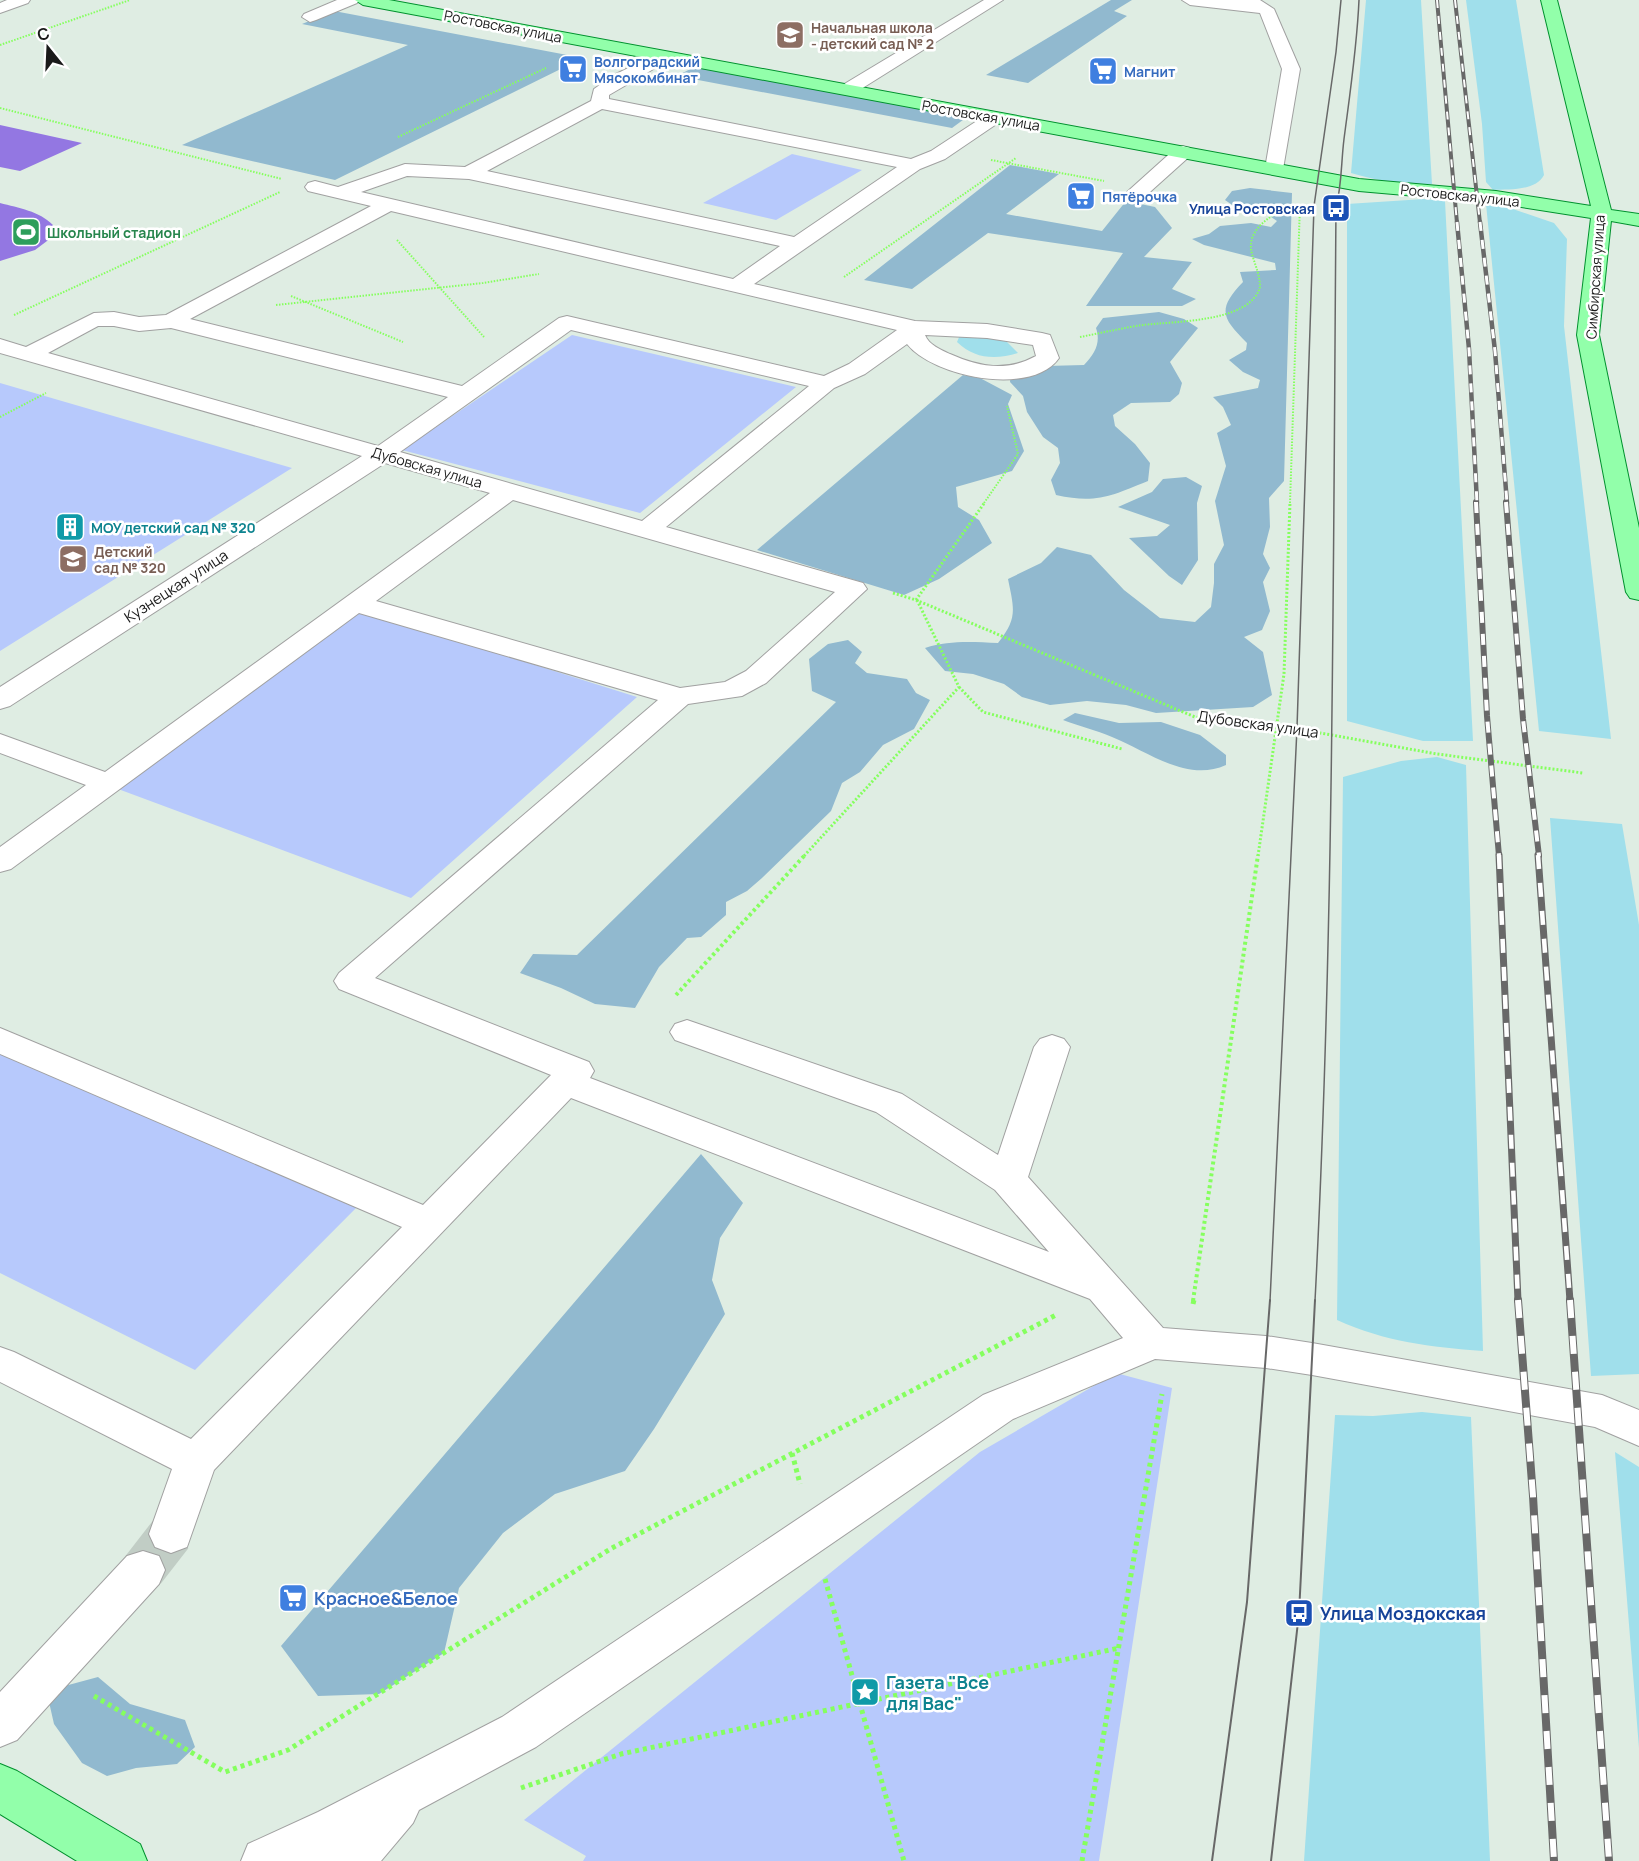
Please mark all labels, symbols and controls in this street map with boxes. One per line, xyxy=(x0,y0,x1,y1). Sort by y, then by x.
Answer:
street label: Ростовская улица xyxy=(442,5,564,47)
north arrow xyxy=(18,18,78,78)
place label: Начальная школа - детский сад № 2 xyxy=(811,18,934,53)
school or university icon: Начальная школа - детский сад № 2 xyxy=(774,19,806,51)
text: С xyxy=(34,21,53,46)
place label: Волгоградский Мясокомбинат xyxy=(594,52,700,87)
supermarket icon: Волгоградский Мясокомбинат xyxy=(557,53,589,85)
supermarket icon: Магнит xyxy=(1087,55,1119,87)
place label: Магнит xyxy=(1124,62,1176,81)
street label: Ростовская улица xyxy=(920,95,1042,135)
street label: Ростовская улица xyxy=(1400,179,1520,211)
supermarket icon: Пятёрочка xyxy=(1065,180,1097,212)
place label: Пятёрочка xyxy=(1102,187,1177,206)
bus stop icon: Улица Ростовская xyxy=(1320,192,1352,224)
place label: Улица Ростовская xyxy=(1189,199,1315,218)
street label: Симбирская улица xyxy=(1581,214,1609,340)
sports icon: Школьный стадион xyxy=(10,216,42,248)
place label: Школьный стадион xyxy=(47,223,181,242)
street label: Дубовская улица xyxy=(369,442,485,492)
building icon: МОУ детский сад № 320 xyxy=(54,511,86,543)
place label: МОУ детский сад № 320 xyxy=(91,518,256,537)
place label: Детский сад № 320 xyxy=(94,542,166,577)
school or university icon: Детский сад № 320 xyxy=(57,543,89,575)
street label: Кузнецкая улица xyxy=(120,544,232,628)
street label: Дубовская улица xyxy=(1196,705,1320,743)
supermarket icon: Красное&Белое xyxy=(277,1582,309,1614)
place label: Красное&Белое xyxy=(314,1586,458,1610)
bus stop icon: Улица Моздокская xyxy=(1283,1597,1315,1629)
place label: Улица Моздокская xyxy=(1320,1601,1486,1625)
place label: Газета "Все для Вас" xyxy=(886,1670,989,1715)
place icon: Газета "Все для Вас" xyxy=(849,1676,881,1708)

